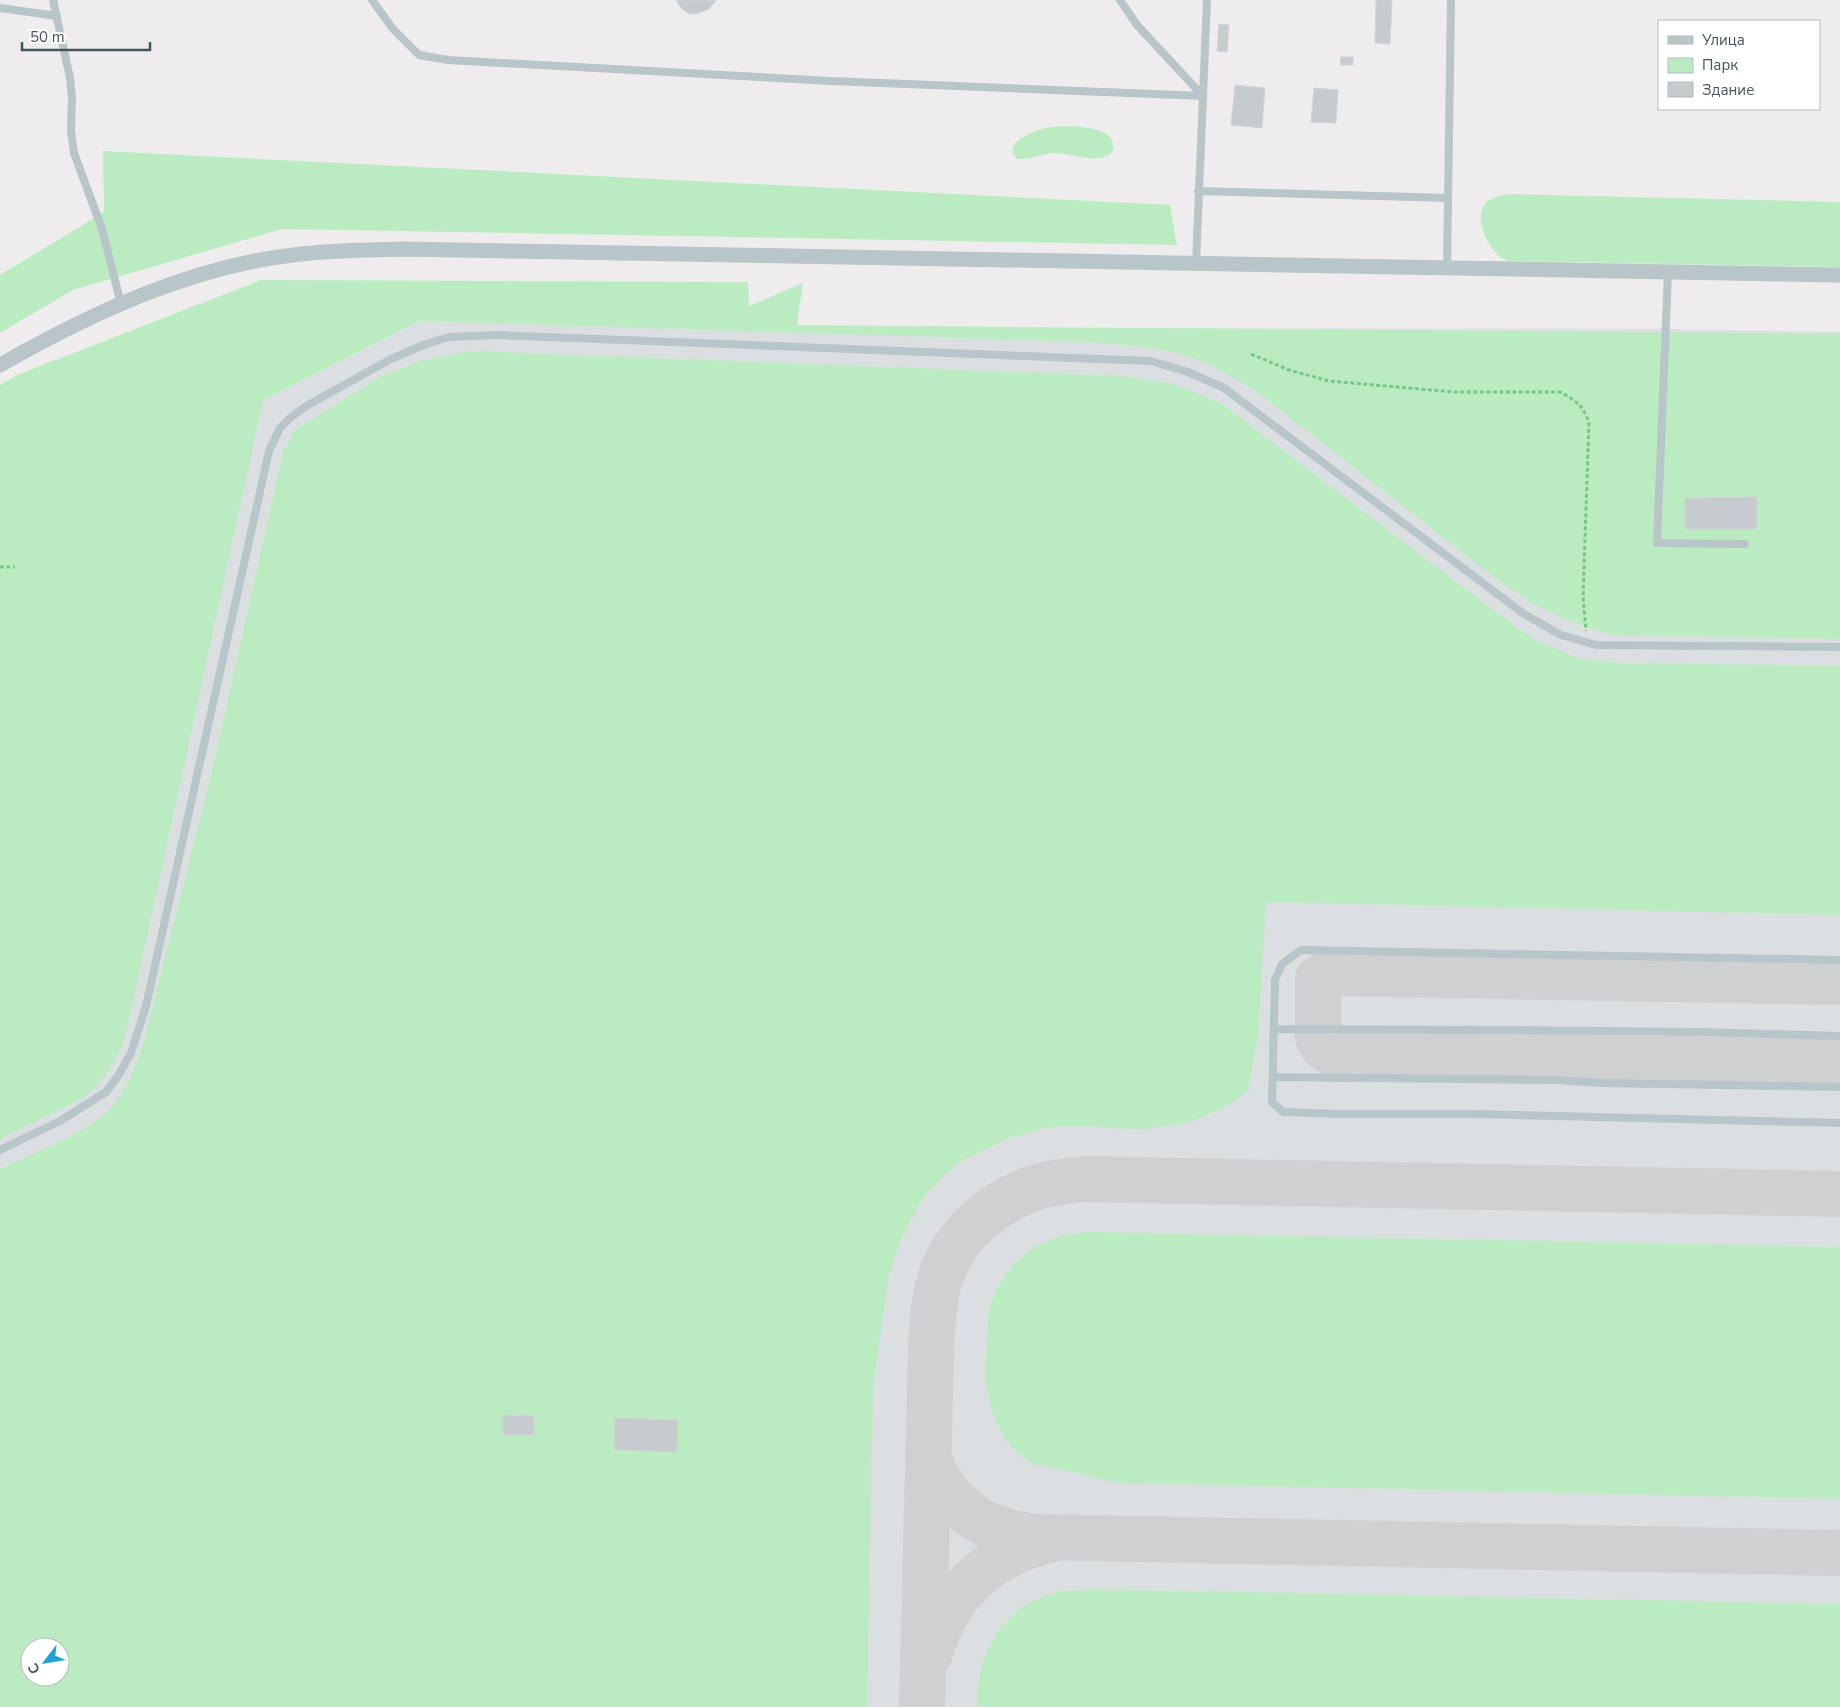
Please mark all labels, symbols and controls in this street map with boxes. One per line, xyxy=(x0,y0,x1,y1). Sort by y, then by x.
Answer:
scale bar xyxy=(22,20,150,52)
legend xyxy=(1658,20,1820,110)
text: 50 m xyxy=(30,27,65,47)
text: Улица xyxy=(1701,30,1745,50)
text: Парк xyxy=(1702,55,1738,75)
text: Здание xyxy=(1702,80,1754,100)
north arrow xyxy=(20,1637,70,1687)
text: С xyxy=(23,1659,45,1677)

